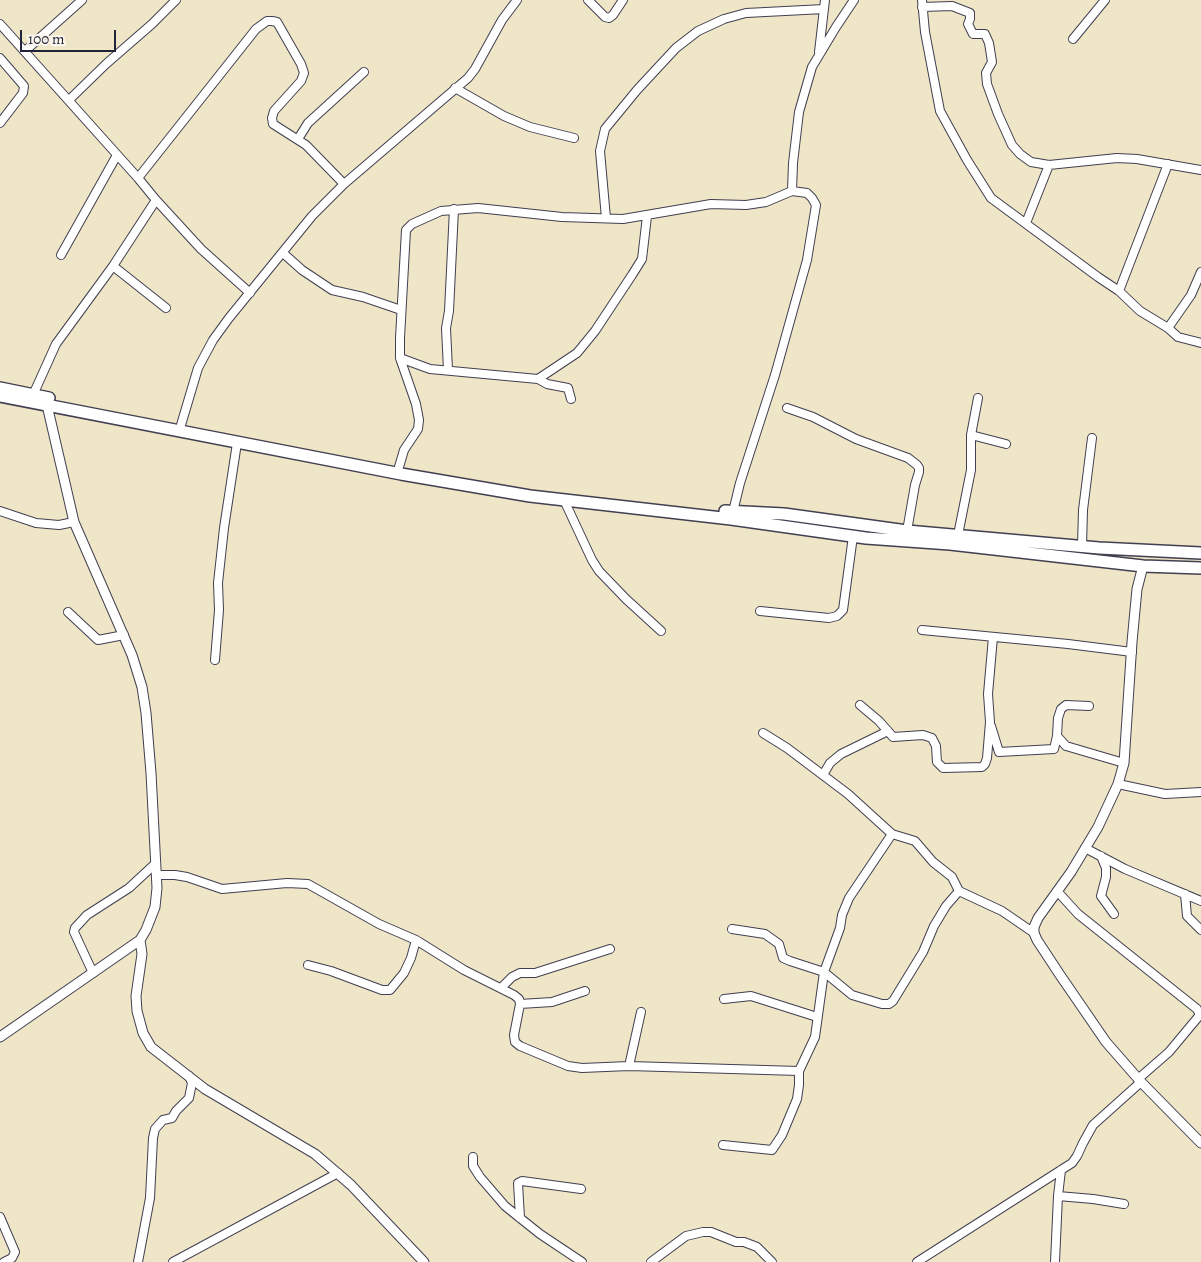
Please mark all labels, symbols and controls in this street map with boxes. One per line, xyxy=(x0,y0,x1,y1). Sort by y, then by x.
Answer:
scale bar xyxy=(22,20,119,52)
text: 100 m xyxy=(28,29,65,49)

